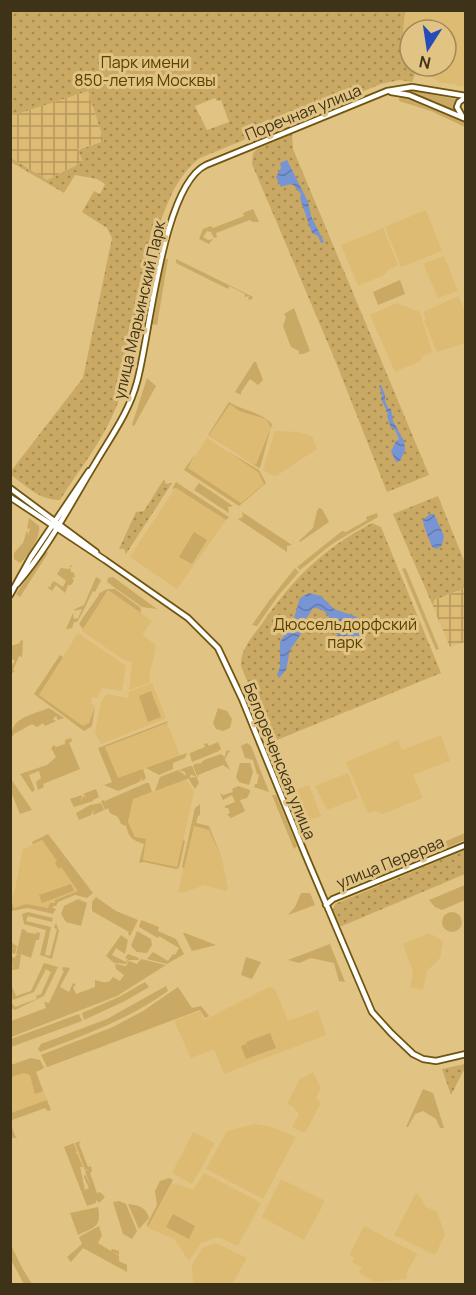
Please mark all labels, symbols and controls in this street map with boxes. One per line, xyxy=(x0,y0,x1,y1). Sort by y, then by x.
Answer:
north arrow xyxy=(398,18,458,78)
park label: Парк имени 850-летия Москвы xyxy=(74,51,216,91)
text: N xyxy=(417,51,433,75)
street label: Поречная улица xyxy=(242,79,364,145)
street label: улица Марьинский Парк xyxy=(108,218,170,401)
park label: Дюссельдорфский парк xyxy=(273,613,417,653)
street label: Белореченская улица xyxy=(239,679,321,843)
street label: улица Перерва xyxy=(333,830,447,894)

